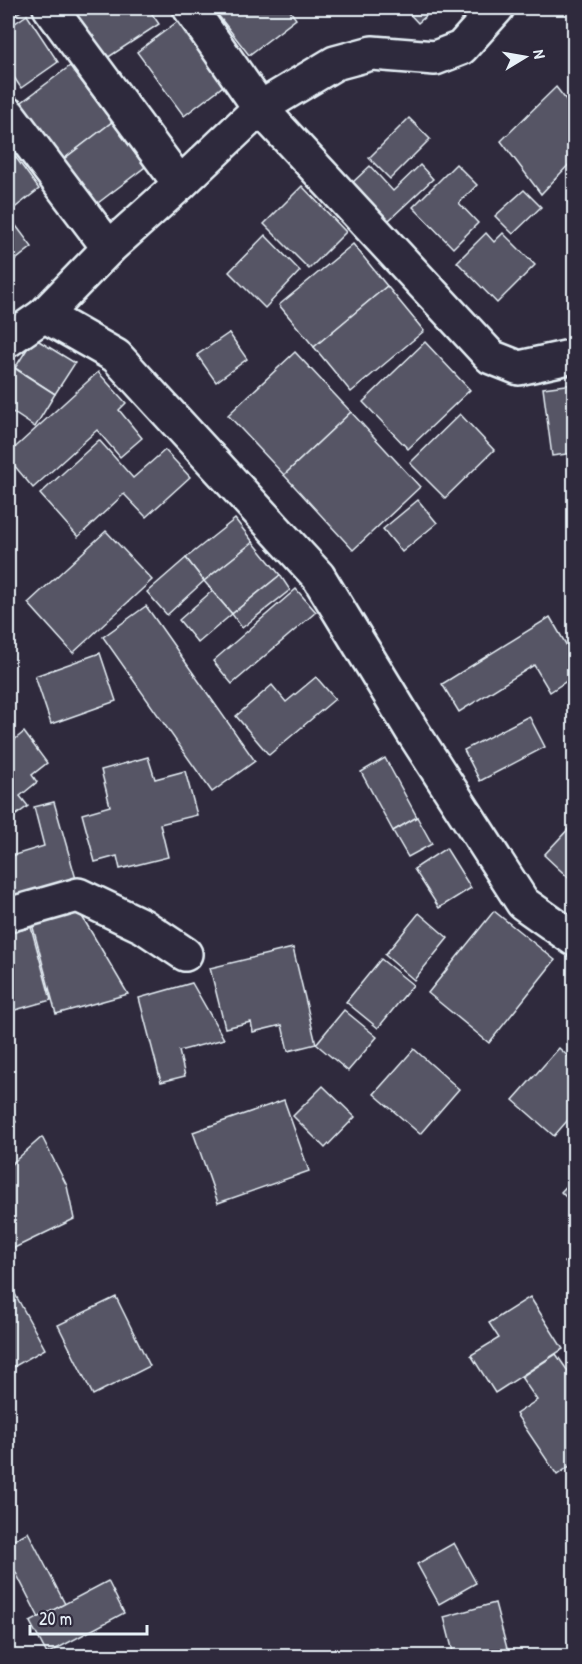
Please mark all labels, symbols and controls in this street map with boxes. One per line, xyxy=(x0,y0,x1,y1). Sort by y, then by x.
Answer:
north arrow xyxy=(495,27,555,87)
text: N xyxy=(528,48,551,61)
scale bar xyxy=(30,1598,147,1636)
text: 20 m xyxy=(39,1606,72,1631)

